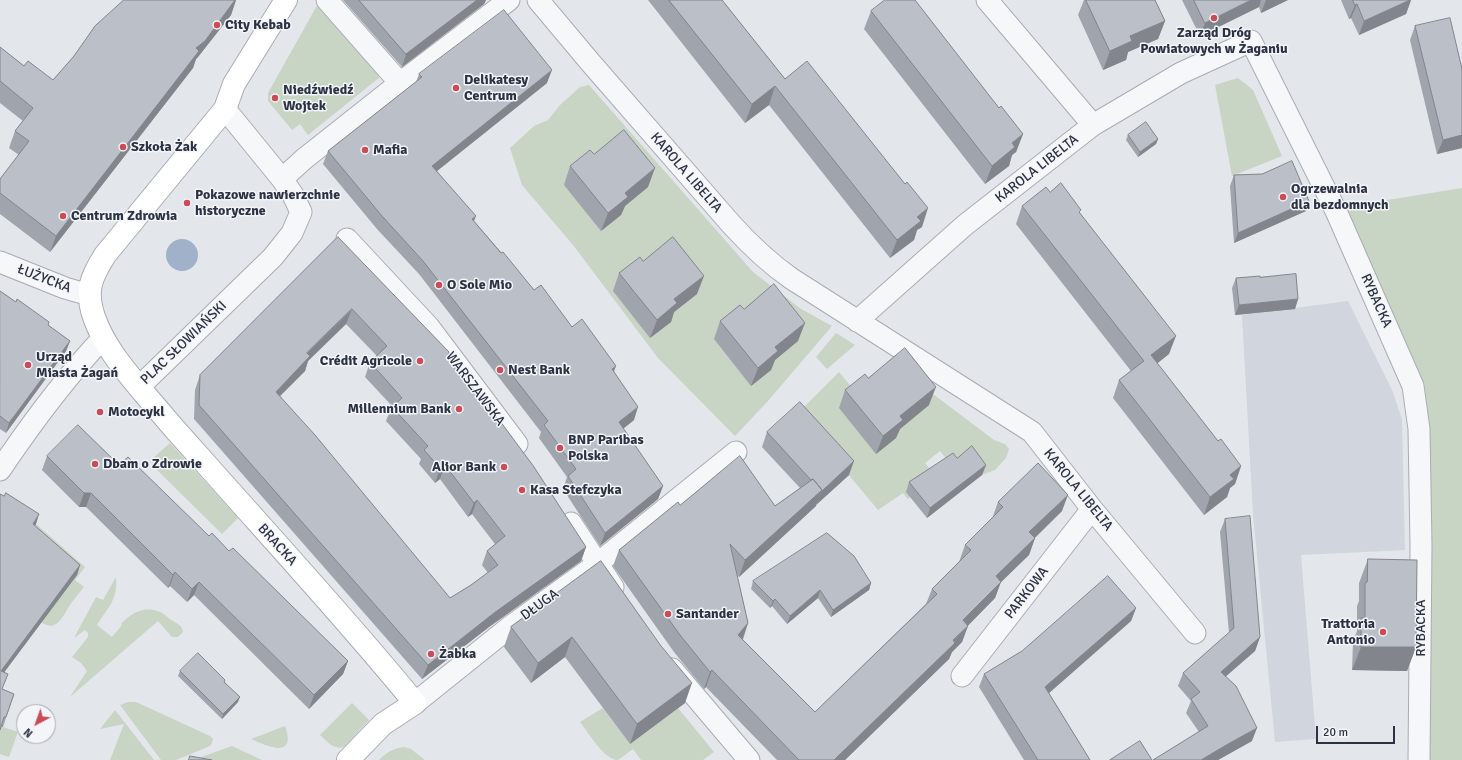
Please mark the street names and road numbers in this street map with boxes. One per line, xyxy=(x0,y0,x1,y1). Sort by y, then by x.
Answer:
street label: KAROLA LIBELTA xyxy=(646,129,726,217)
street label: KAROLA LIBELTA xyxy=(992,131,1082,207)
street label: ŁUŻYCKA xyxy=(15,261,73,297)
street label: RYBACKA xyxy=(1357,271,1395,331)
street label: PLAC SŁOWIAŃSKI xyxy=(137,298,231,388)
street label: WARSZAWSKA xyxy=(442,349,508,429)
street label: KAROLA LIBELTA xyxy=(1040,445,1116,535)
street label: BRACKA xyxy=(254,521,300,569)
street label: PARKOWA xyxy=(1001,564,1053,622)
street label: DŁUGA xyxy=(518,586,562,624)
street label: RYBACKA xyxy=(1413,599,1429,657)

